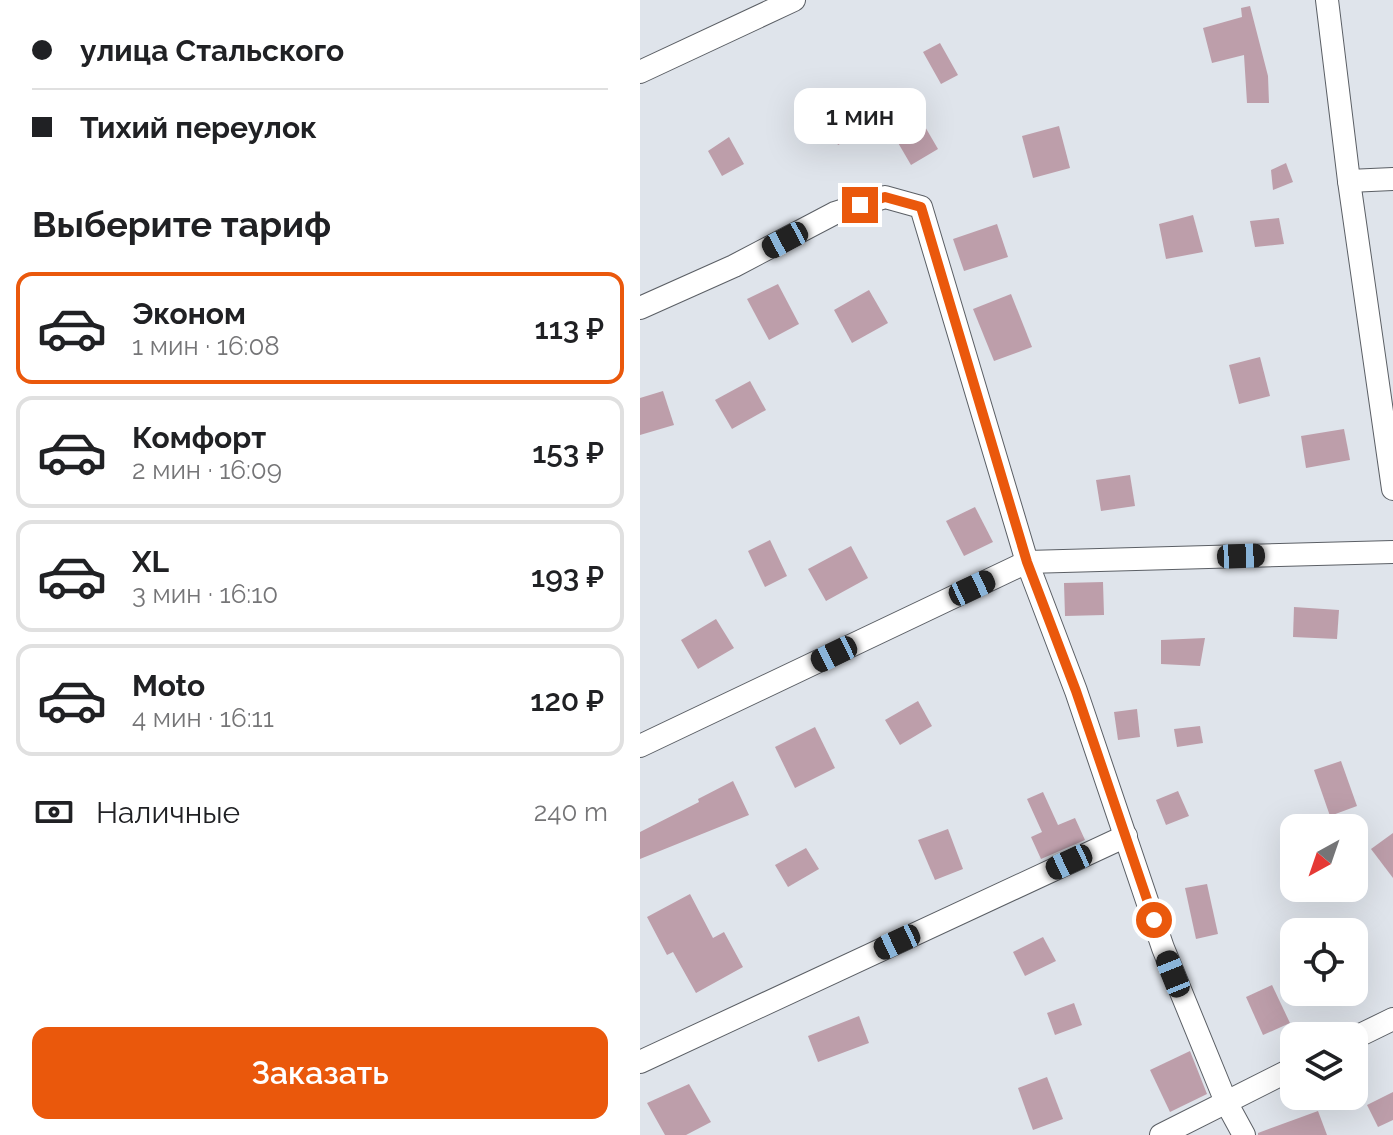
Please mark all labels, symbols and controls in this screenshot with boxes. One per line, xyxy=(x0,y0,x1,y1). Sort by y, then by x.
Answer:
text: улица Стальского xyxy=(80,33,344,68)
callout: 1 мин xyxy=(794,89,926,145)
text: 1 мин xyxy=(826,101,894,131)
text: Тихий переулок xyxy=(80,110,317,145)
route end xyxy=(842,187,878,223)
text: Выберите тариф xyxy=(32,203,331,245)
car xyxy=(758,218,812,262)
icon: car xyxy=(36,292,108,364)
text: Эконом xyxy=(132,296,246,331)
text: 113 ₽ xyxy=(535,311,604,346)
text: 1 мин · 16:08 xyxy=(132,331,280,361)
icon: car xyxy=(36,416,108,488)
text: Комфорт xyxy=(132,420,266,455)
text: 153 ₽ xyxy=(532,435,604,470)
text: 2 мин · 16:09 xyxy=(132,455,282,485)
icon: car xyxy=(36,540,108,612)
car xyxy=(1217,543,1265,569)
text: XL xyxy=(132,544,169,579)
text: 193 ₽ xyxy=(531,559,604,594)
car xyxy=(945,567,999,609)
text: 3 мин · 16:10 xyxy=(132,579,278,609)
car xyxy=(807,633,861,675)
icon: car xyxy=(36,664,108,736)
text: Moto xyxy=(132,668,205,703)
text: 120 ₽ xyxy=(530,683,604,718)
text: 4 мин · 16:11 xyxy=(132,703,274,733)
icon: cash xyxy=(32,790,76,834)
text: Наличные xyxy=(96,795,240,830)
text: 240 m xyxy=(534,797,608,827)
north arrow xyxy=(1280,814,1368,902)
map controls xyxy=(1280,814,1368,1110)
car xyxy=(1042,841,1096,883)
route start xyxy=(1136,902,1172,938)
button: locate xyxy=(1280,918,1368,1006)
car xyxy=(870,921,924,963)
car xyxy=(1153,947,1193,1001)
button: layers xyxy=(1280,1022,1368,1110)
button: Заказать xyxy=(32,1027,608,1119)

